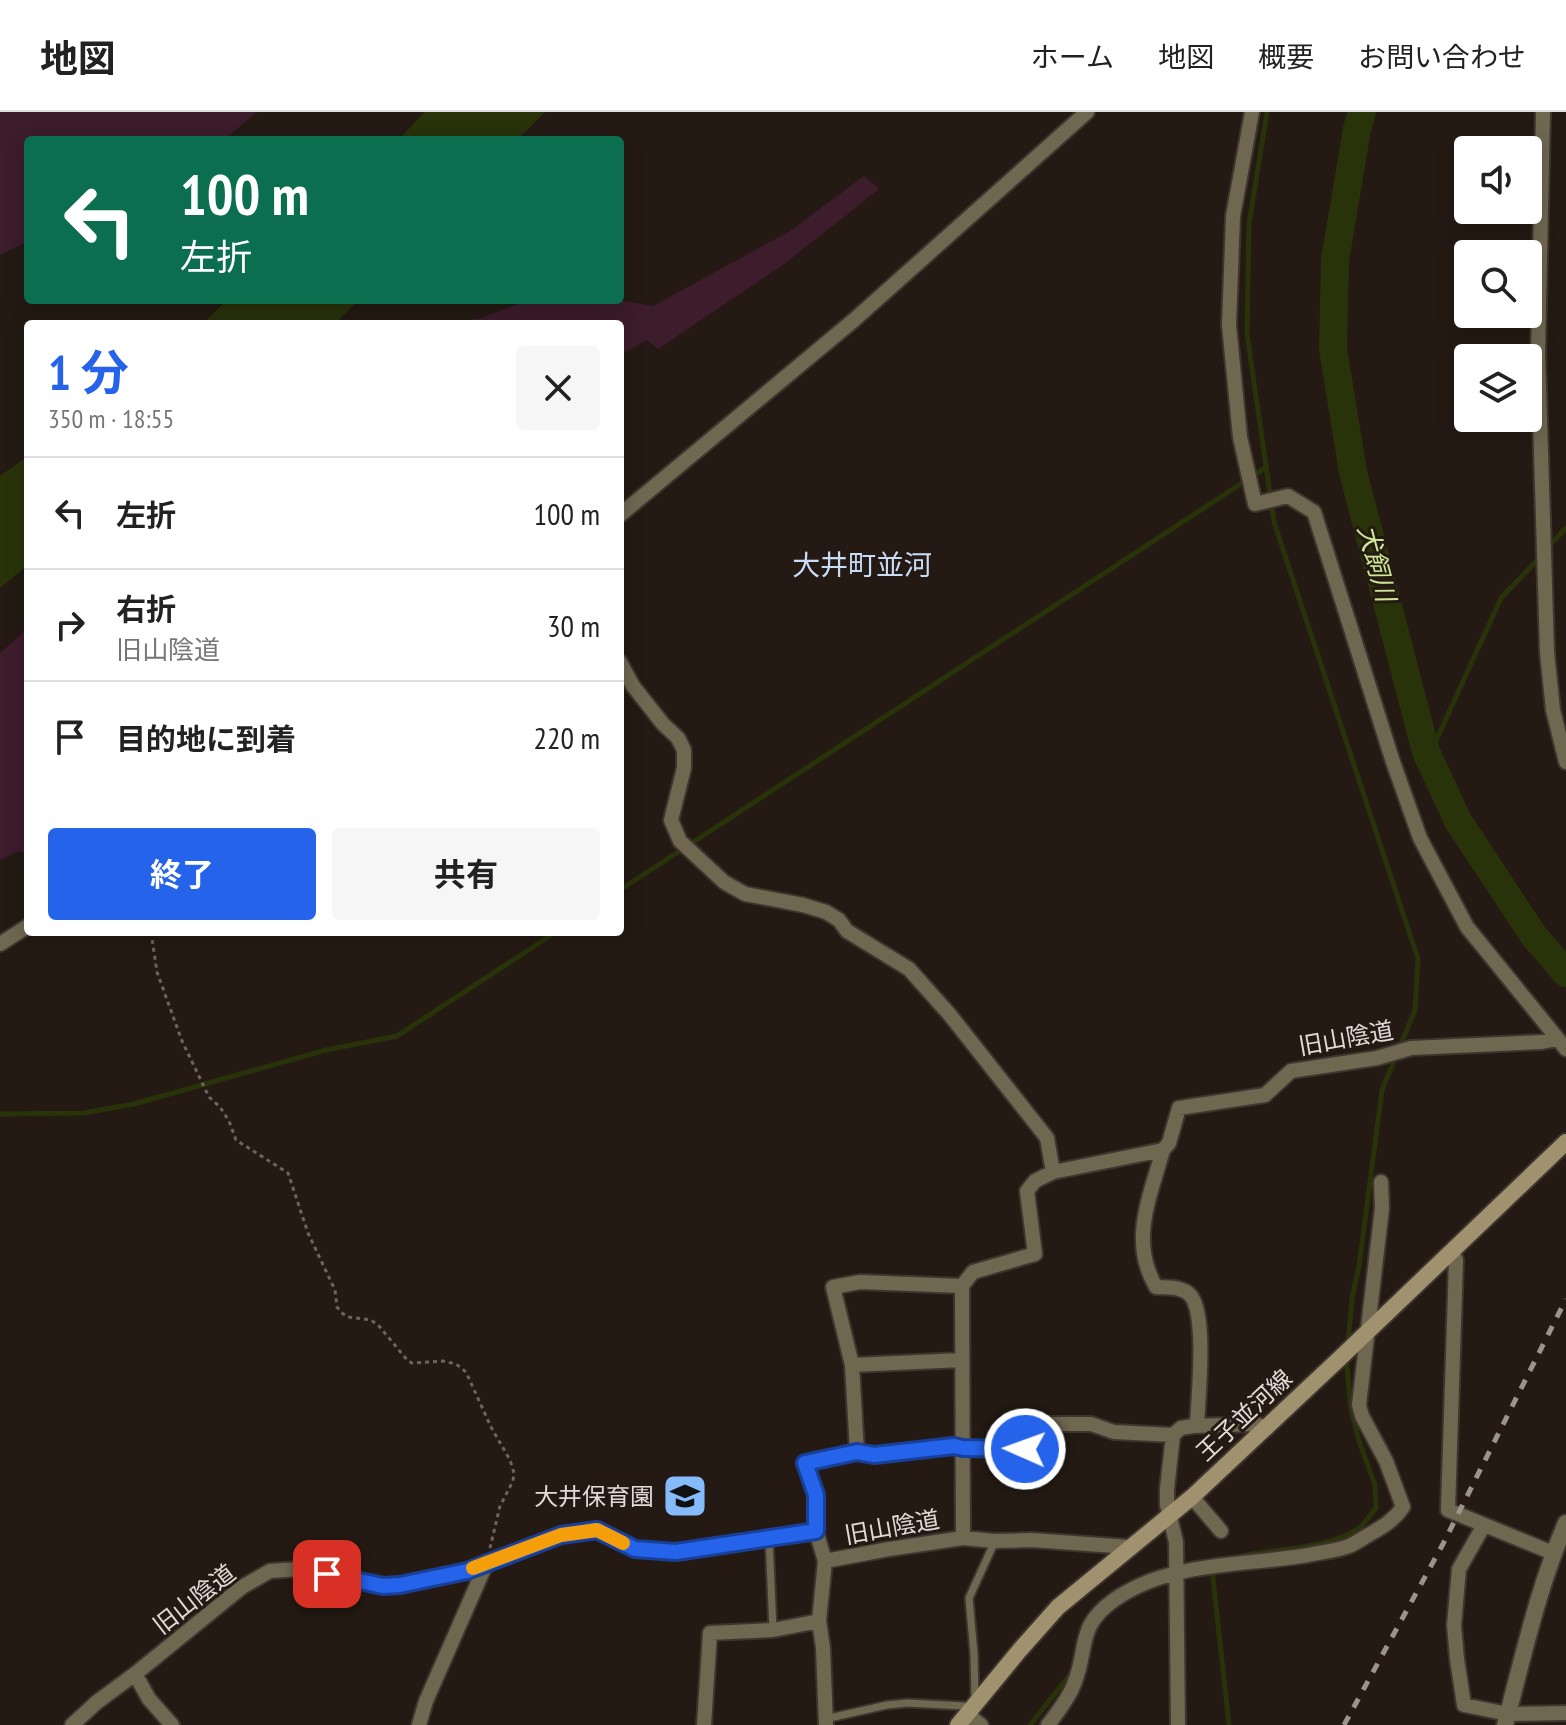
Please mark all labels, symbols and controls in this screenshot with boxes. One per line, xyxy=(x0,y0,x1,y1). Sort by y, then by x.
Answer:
text: 地図 xyxy=(40,33,116,82)
text: ホーム xyxy=(1031,38,1114,75)
text: 地図 xyxy=(1158,38,1214,75)
text: 概要 xyxy=(1258,38,1314,75)
text: お問い合わせ xyxy=(1358,38,1526,75)
map controls xyxy=(1454,136,1542,432)
button: sound xyxy=(1454,136,1542,224)
text: 100 m xyxy=(180,158,309,230)
icon: left xyxy=(48,168,152,272)
text: 左折 xyxy=(180,233,252,280)
button: search xyxy=(1454,240,1542,328)
text: 1 分 xyxy=(48,341,129,403)
button: layers xyxy=(1454,344,1542,432)
button: close xyxy=(516,346,600,430)
text: 350 m · 18:55 xyxy=(48,402,174,435)
icon: left xyxy=(48,491,92,535)
text: 100 m xyxy=(534,494,600,533)
text: 左折 xyxy=(116,495,176,534)
water label: 犬飼川 xyxy=(1351,521,1404,608)
district label: 大井町並河 xyxy=(792,546,932,583)
text: 右折 xyxy=(116,589,176,628)
icon: right xyxy=(48,603,92,647)
text: 30 m xyxy=(547,606,600,645)
text: 旧山陰道 xyxy=(116,633,220,666)
icon: arrive xyxy=(48,715,92,759)
text: 220 m xyxy=(534,718,600,757)
text: 目的地に到着 xyxy=(116,719,296,758)
button: 終了 xyxy=(48,828,316,920)
button: 共有 xyxy=(332,828,600,920)
street label: 旧山陰道 xyxy=(1296,1014,1396,1062)
street label: 王子並河線 xyxy=(1190,1363,1298,1467)
position arrow xyxy=(983,1407,1067,1491)
school or university icon: 大井保育園 xyxy=(661,1472,709,1520)
place label: 大井保育園 xyxy=(534,1481,654,1512)
street label: 旧山陰道 xyxy=(842,1503,942,1551)
pin xyxy=(293,1540,361,1608)
icon: arrive xyxy=(305,1552,349,1596)
street label: 旧山陰道 xyxy=(147,1557,241,1641)

